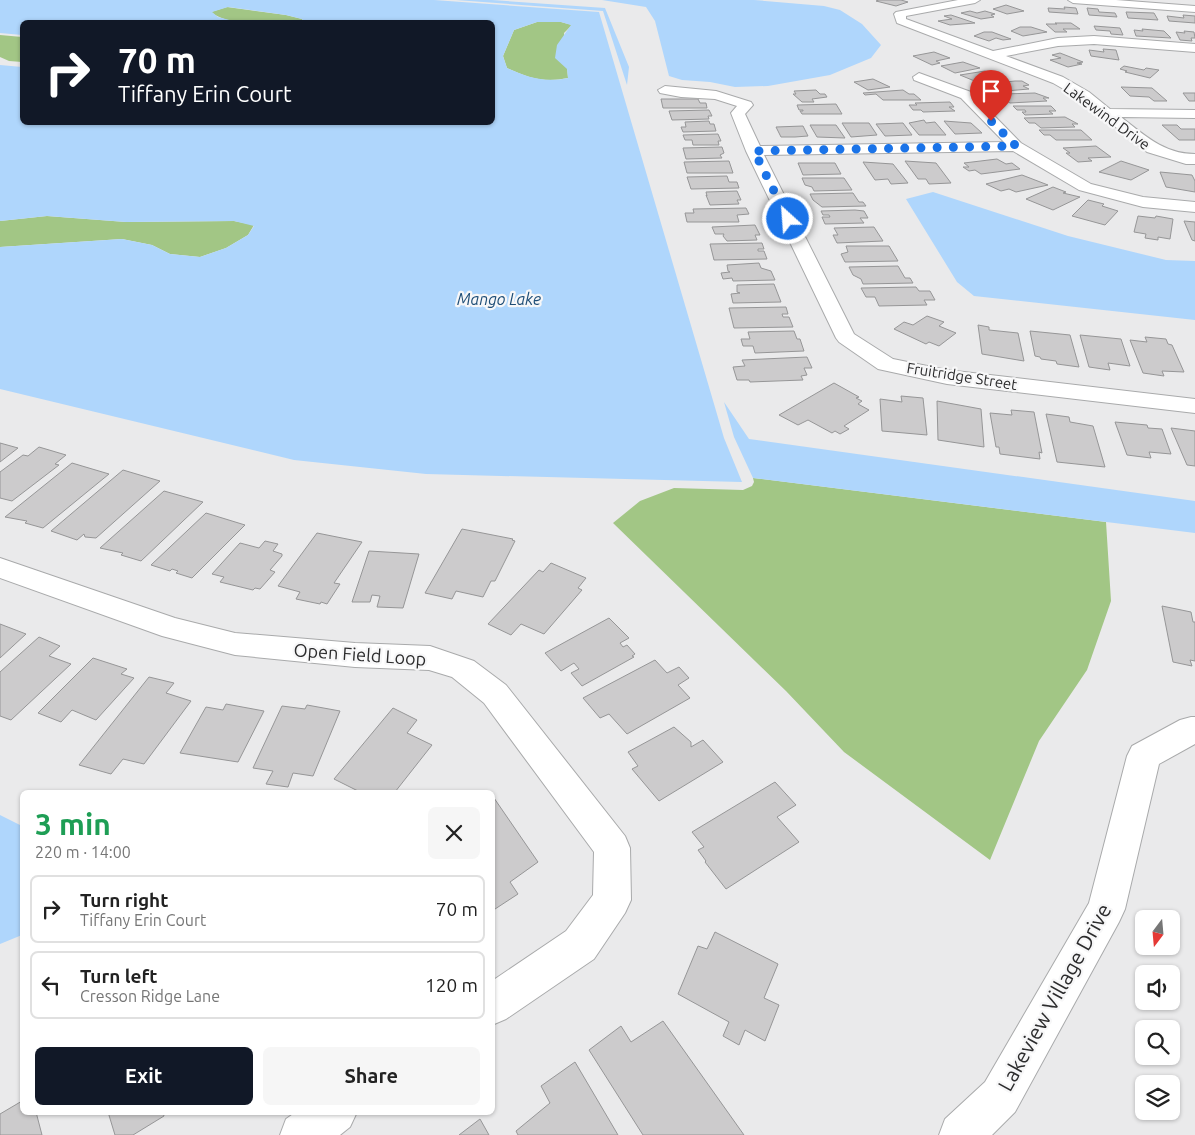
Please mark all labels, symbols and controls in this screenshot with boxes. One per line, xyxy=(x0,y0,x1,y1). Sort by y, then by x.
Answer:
icon: right xyxy=(35,40,100,105)
text: 70 m xyxy=(118,40,196,80)
pin xyxy=(970,70,1012,121)
icon: arrive xyxy=(977,77,1005,105)
street label: Lakewind Drive xyxy=(1061,79,1153,153)
text: Tiffany Erin Court xyxy=(118,81,292,106)
position arrow xyxy=(761,192,813,244)
water label: Mango Lake xyxy=(457,290,541,308)
street label: Fruitridge Street xyxy=(905,359,1019,393)
street label: Open Field Loop xyxy=(293,639,427,669)
text: 3 min xyxy=(35,807,111,841)
button: close xyxy=(428,807,480,859)
text: 220 m · 14:00 xyxy=(35,843,131,861)
text: Turn right xyxy=(80,889,168,911)
icon: right xyxy=(37,895,65,923)
text: 70 m xyxy=(436,898,478,920)
street label: Lakeview Village Drive xyxy=(992,899,1116,1095)
north arrow xyxy=(1135,910,1180,955)
map controls xyxy=(1135,910,1180,1120)
text: Tiffany Erin Court xyxy=(80,911,206,929)
text: Turn left xyxy=(80,965,158,987)
button: sound xyxy=(1135,965,1180,1010)
icon: left xyxy=(37,971,65,999)
text: 120 m xyxy=(425,974,478,996)
text: Cresson Ridge Lane xyxy=(80,987,220,1005)
button: search xyxy=(1135,1020,1180,1065)
button: Exit xyxy=(35,1047,253,1105)
button: Share xyxy=(263,1047,480,1105)
button: layers xyxy=(1135,1075,1180,1120)

